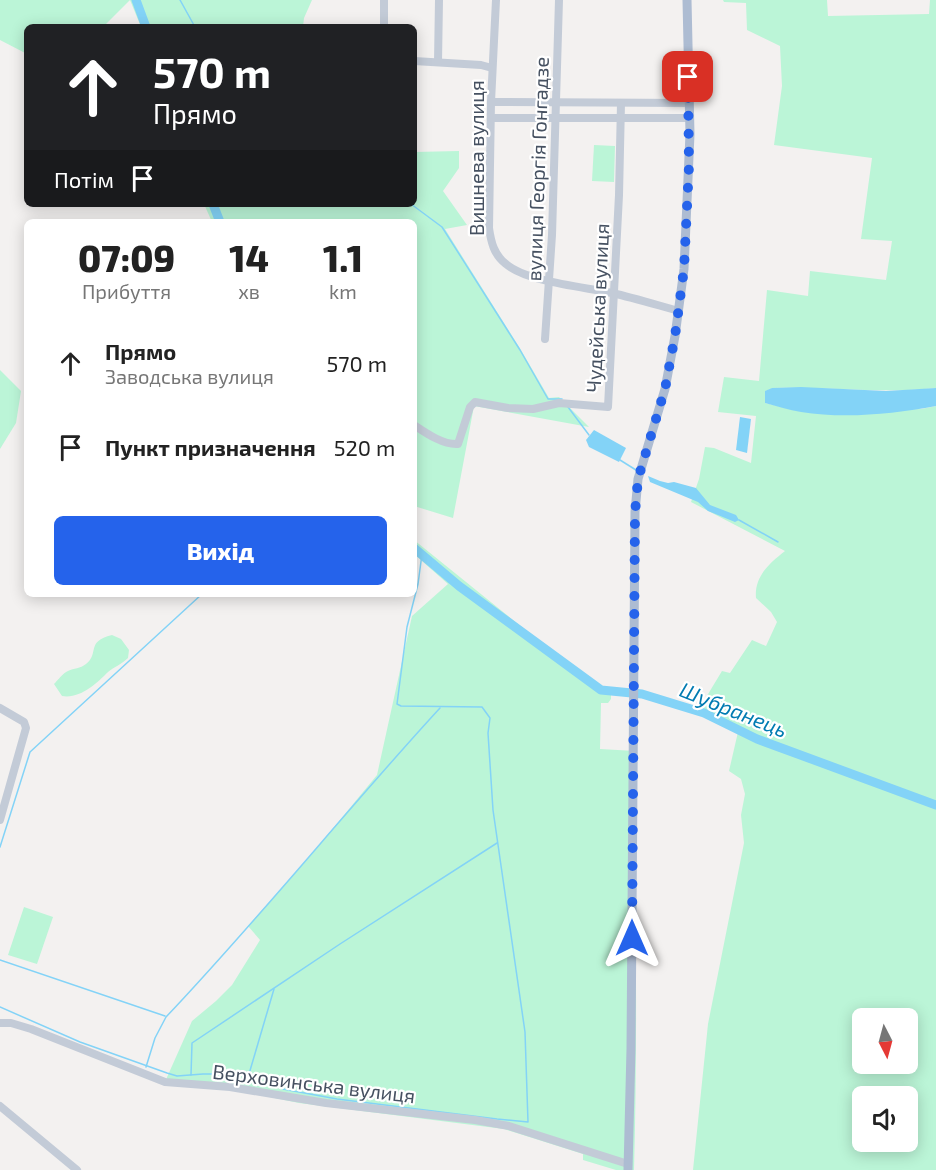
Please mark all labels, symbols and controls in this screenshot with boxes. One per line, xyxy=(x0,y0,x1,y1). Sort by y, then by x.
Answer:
text: 570 m xyxy=(153,46,271,96)
icon: ahead xyxy=(54,48,132,126)
pin xyxy=(662,51,713,102)
street label: вулиця Георгія Гонгадзе xyxy=(521,56,554,282)
icon: arrive xyxy=(671,60,704,93)
street label: Вишнева вулиця xyxy=(464,80,489,236)
text: Прямо xyxy=(153,97,237,129)
icon: arrive xyxy=(126,162,159,195)
text: Потім xyxy=(54,166,114,192)
street label: Чудейська вулиця xyxy=(581,223,614,393)
text: 07:09 xyxy=(78,236,175,279)
text: 14 xyxy=(229,236,269,279)
text: 1.1 xyxy=(323,236,363,279)
text: Прибуття xyxy=(82,279,171,303)
text: хв xyxy=(238,279,260,303)
text: km xyxy=(329,279,357,303)
text: Прямо xyxy=(105,338,176,364)
icon: ahead xyxy=(54,347,87,380)
text: 570 m xyxy=(326,350,387,376)
text: Заводська вулиця xyxy=(105,364,274,388)
icon: arrive xyxy=(54,431,87,464)
text: Пункт призначення xyxy=(105,434,316,460)
text: 520 m xyxy=(334,434,395,460)
button: Вихід xyxy=(54,516,387,585)
water label: Шубранець xyxy=(677,676,791,742)
position arrow xyxy=(600,906,664,970)
north arrow xyxy=(852,1008,918,1074)
map controls xyxy=(852,1008,918,1152)
street label: Верховинська вулиця xyxy=(211,1059,417,1108)
button: sound xyxy=(852,1086,918,1152)

